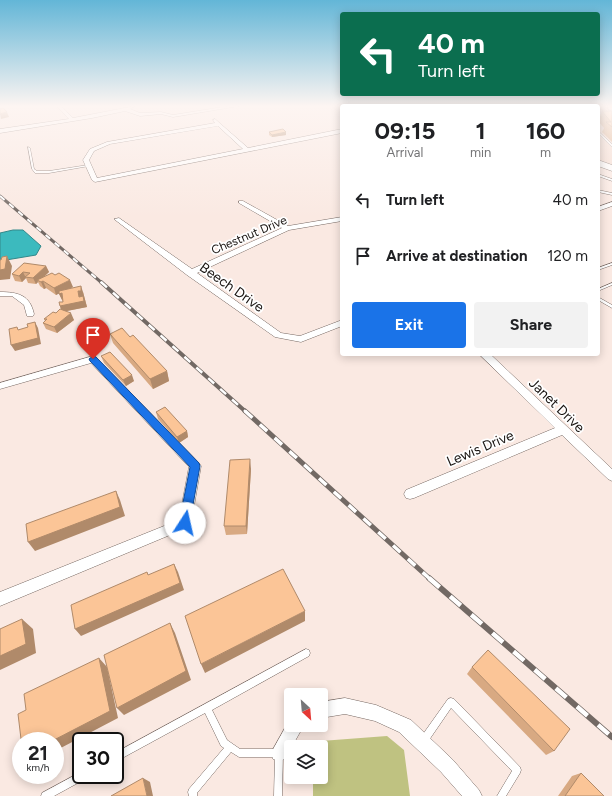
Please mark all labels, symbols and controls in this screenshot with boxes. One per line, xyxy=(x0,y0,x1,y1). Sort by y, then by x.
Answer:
text: 40 m xyxy=(418,26,485,60)
icon: left xyxy=(352,28,404,80)
text: Turn left xyxy=(418,60,485,82)
text: 09:15 xyxy=(375,116,435,145)
text: 1 xyxy=(476,116,486,145)
text: 160 xyxy=(526,116,565,145)
text: Arrival xyxy=(387,145,423,160)
text: min xyxy=(470,145,491,160)
text: m xyxy=(540,145,551,160)
icon: left xyxy=(352,189,374,211)
text: Turn left xyxy=(386,191,444,209)
text: 40 m xyxy=(553,191,588,209)
street label: Chestnut Drive xyxy=(209,213,289,257)
icon: arrive xyxy=(352,245,374,267)
text: Arrive at destination xyxy=(386,247,527,265)
text: 120 m xyxy=(547,247,588,265)
street label: Beech Drive xyxy=(196,259,268,316)
button: Exit xyxy=(352,302,466,348)
button: Share xyxy=(474,302,588,348)
pin xyxy=(76,318,110,359)
icon: arrive xyxy=(82,324,104,346)
street label: Janet Drive xyxy=(525,375,588,436)
street label: Lewis Drive xyxy=(444,427,517,470)
position arrow xyxy=(164,502,206,544)
north arrow xyxy=(284,688,328,732)
map controls xyxy=(284,688,328,784)
speed limit sign: 30 xyxy=(72,732,124,784)
button: layers xyxy=(284,740,328,784)
text: 21 xyxy=(28,741,48,765)
text: km/h xyxy=(27,761,49,774)

